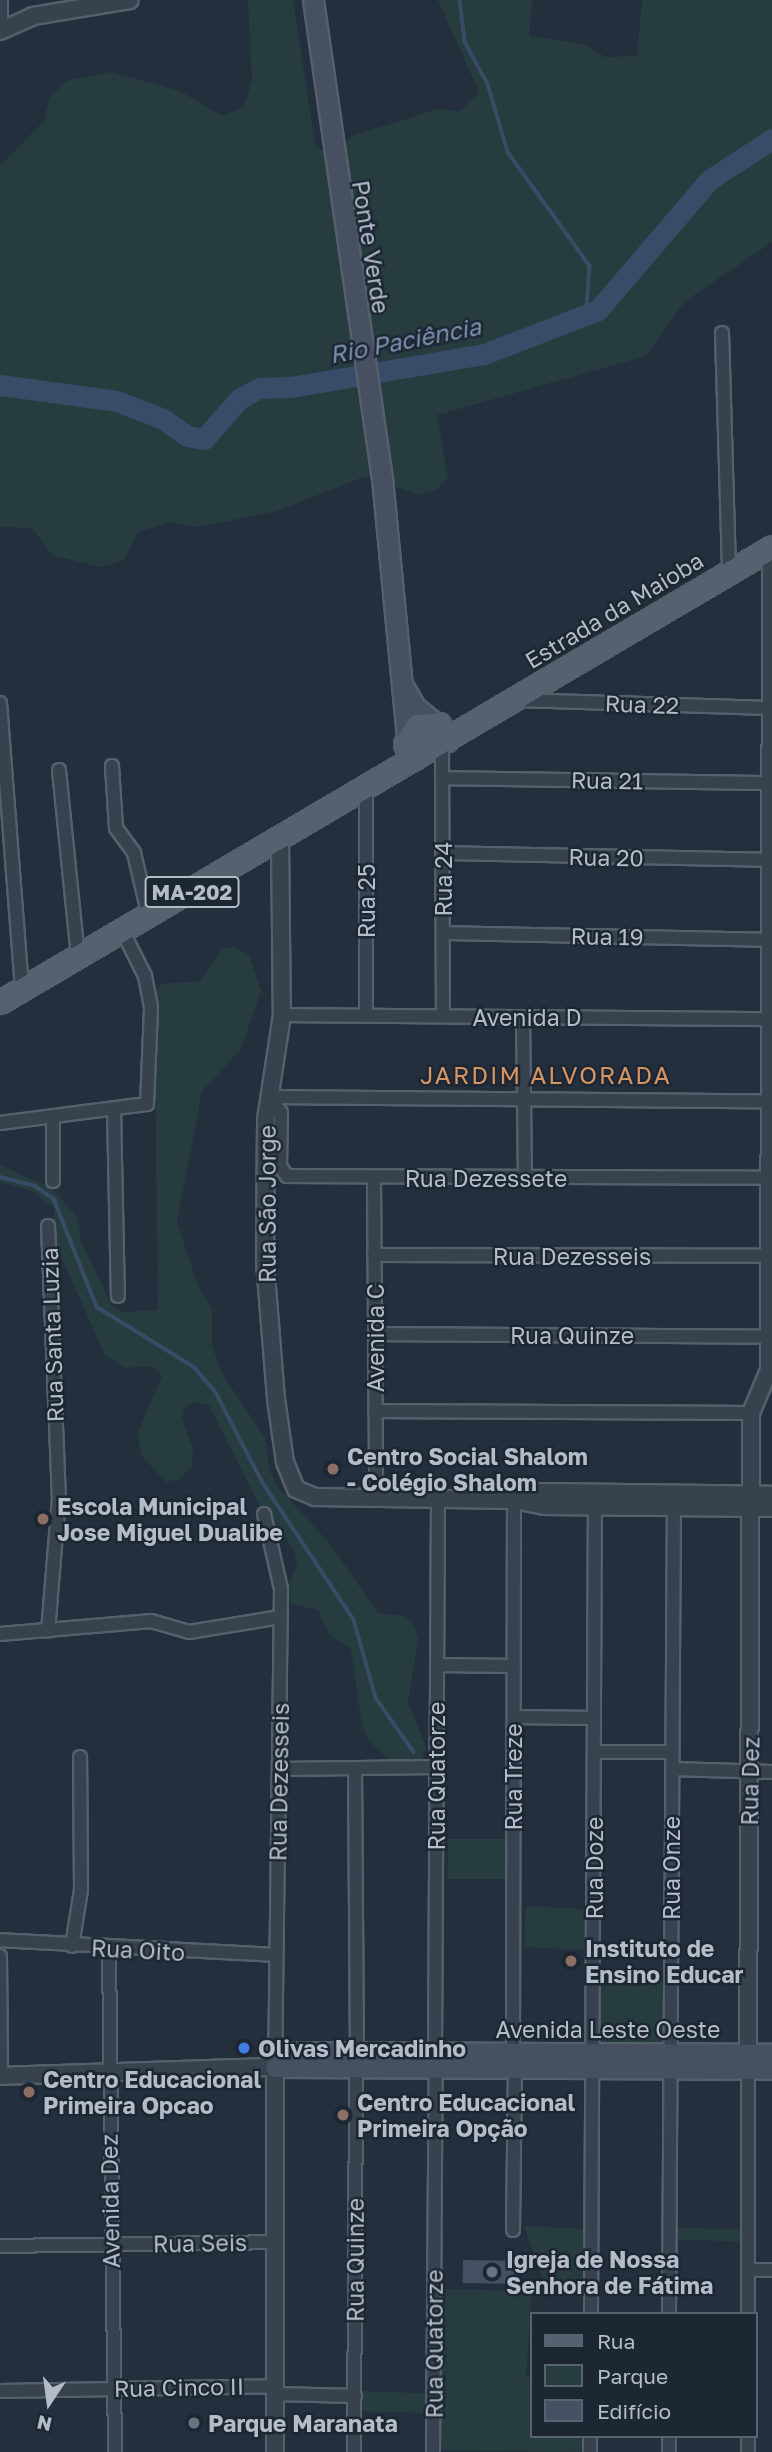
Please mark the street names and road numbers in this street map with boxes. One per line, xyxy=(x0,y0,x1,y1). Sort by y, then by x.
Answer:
street label: Ponte Verde xyxy=(347,178,395,316)
street label: Estrada da Maioba xyxy=(520,546,708,674)
street label: Rua 22 xyxy=(604,689,680,719)
street label: Rua 21 xyxy=(571,766,643,794)
street label: Rua 24 xyxy=(429,841,457,917)
street label: Rua 20 xyxy=(568,843,644,871)
street label: Rua 25 xyxy=(352,864,380,938)
road number: MA-202 xyxy=(143,874,241,910)
street label: Rua 19 xyxy=(570,922,644,950)
street label: Avenida D xyxy=(472,1003,582,1031)
street label: Rua São Jorge xyxy=(253,1125,281,1283)
street label: Rua Dezessete xyxy=(405,1164,567,1192)
street label: Rua Dezesseis xyxy=(493,1242,651,1270)
street label: Rua Santa Luzia xyxy=(35,1247,69,1423)
street label: Avenida C xyxy=(361,1284,389,1392)
street label: Rua Quinze xyxy=(510,1321,634,1349)
street label: Rua Quatorze xyxy=(422,1702,450,1850)
street label: Rua Dezesseis xyxy=(264,1703,294,1861)
street label: Rua Treze xyxy=(499,1723,527,1831)
street label: Rua Dez xyxy=(735,1736,765,1826)
street label: Rua Onze xyxy=(657,1816,685,1920)
street label: Rua Doze xyxy=(580,1817,608,1919)
street label: Rua Oito xyxy=(90,1934,186,1966)
street label: Avenida Leste Oeste xyxy=(496,2015,720,2043)
street label: Avenida Dez xyxy=(95,2134,125,2268)
street label: Rua Quinze xyxy=(341,2198,369,2322)
street label: Rua Seis xyxy=(153,2228,247,2258)
street label: Rua Quatorze xyxy=(420,2270,448,2418)
street label: Rua Cinco II xyxy=(114,2372,244,2402)

